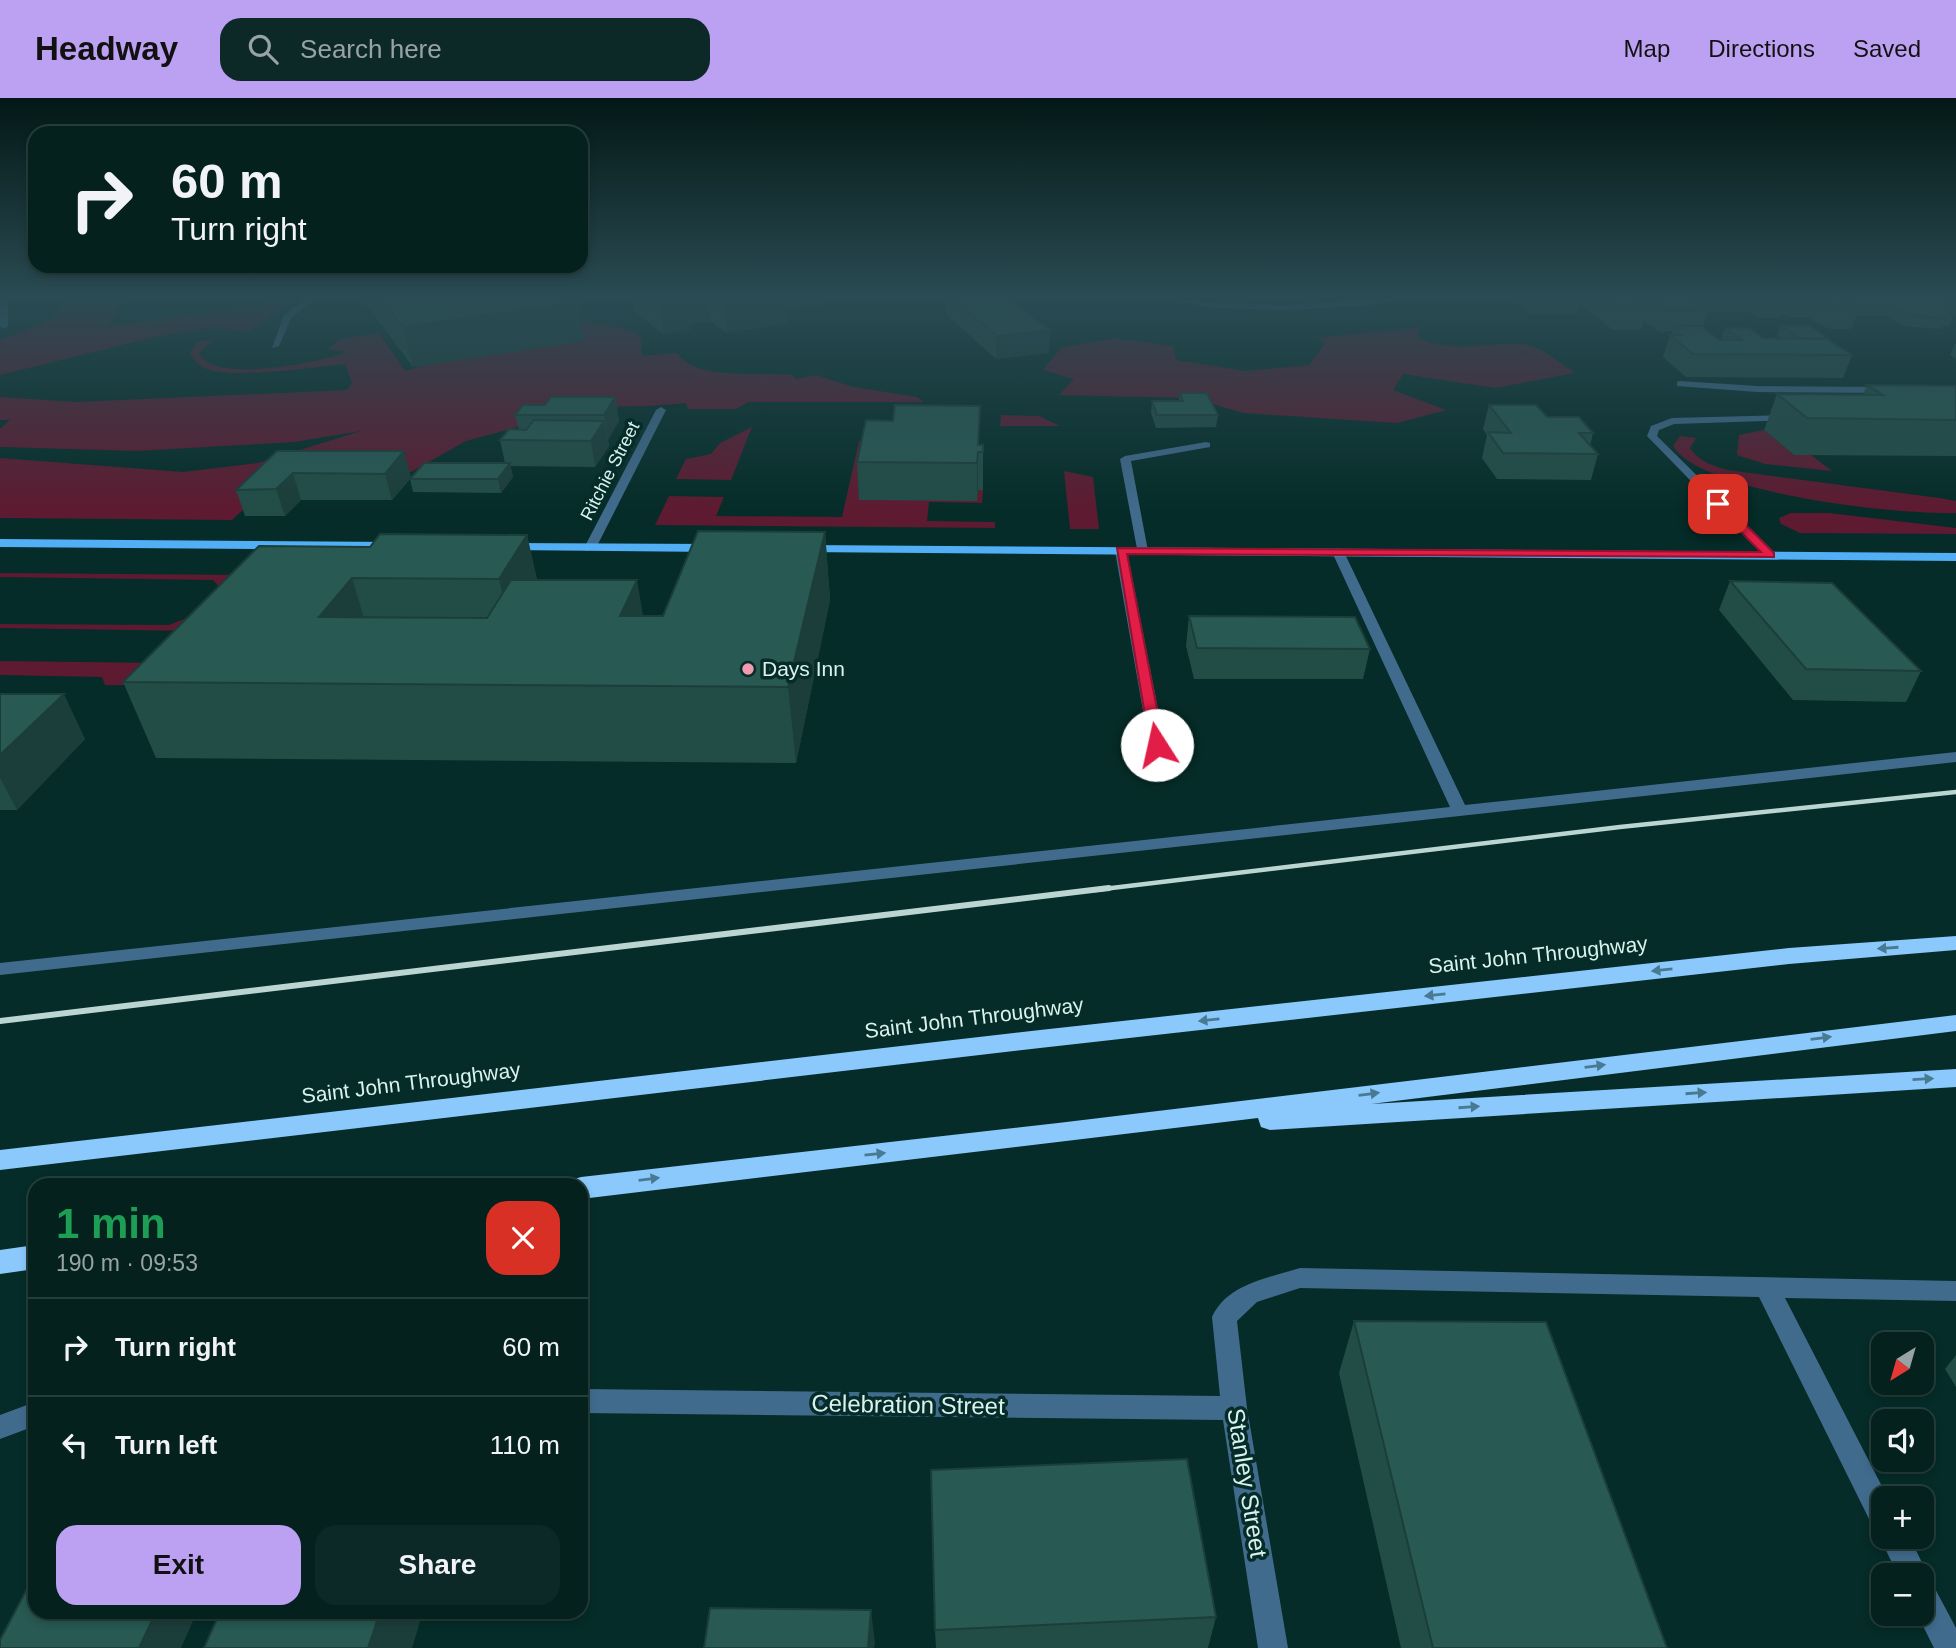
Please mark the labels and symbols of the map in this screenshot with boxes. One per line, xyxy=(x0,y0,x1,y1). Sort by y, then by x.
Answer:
street label: Ritchie Street xyxy=(577,418,643,524)
pin xyxy=(1688,474,1748,534)
place label: Days Inn xyxy=(762,657,845,680)
marker: Days Inn xyxy=(740,661,756,677)
position arrow xyxy=(1120,708,1194,782)
street label: Saint John Throughway xyxy=(1427,932,1649,977)
one-way arrow xyxy=(1877,943,1899,954)
one-way arrow xyxy=(1650,964,1672,975)
one-way arrow xyxy=(1424,989,1446,1000)
street label: Saint John Throughway xyxy=(863,993,1085,1042)
one-way arrow xyxy=(1198,1015,1220,1026)
one-way arrow xyxy=(1810,1032,1832,1043)
street label: Saint John Throughway xyxy=(300,1058,522,1107)
one-way arrow xyxy=(1584,1060,1606,1071)
one-way arrow xyxy=(1912,1073,1934,1084)
one-way arrow xyxy=(1685,1087,1707,1098)
one-way arrow xyxy=(1358,1089,1380,1100)
one-way arrow xyxy=(1458,1101,1480,1112)
one-way arrow xyxy=(864,1148,886,1159)
one-way arrow xyxy=(638,1174,660,1185)
north arrow xyxy=(1871,1332,1934,1395)
street label: Celebration Street xyxy=(811,1389,1005,1420)
street label: Stanley Street xyxy=(1222,1406,1273,1560)

